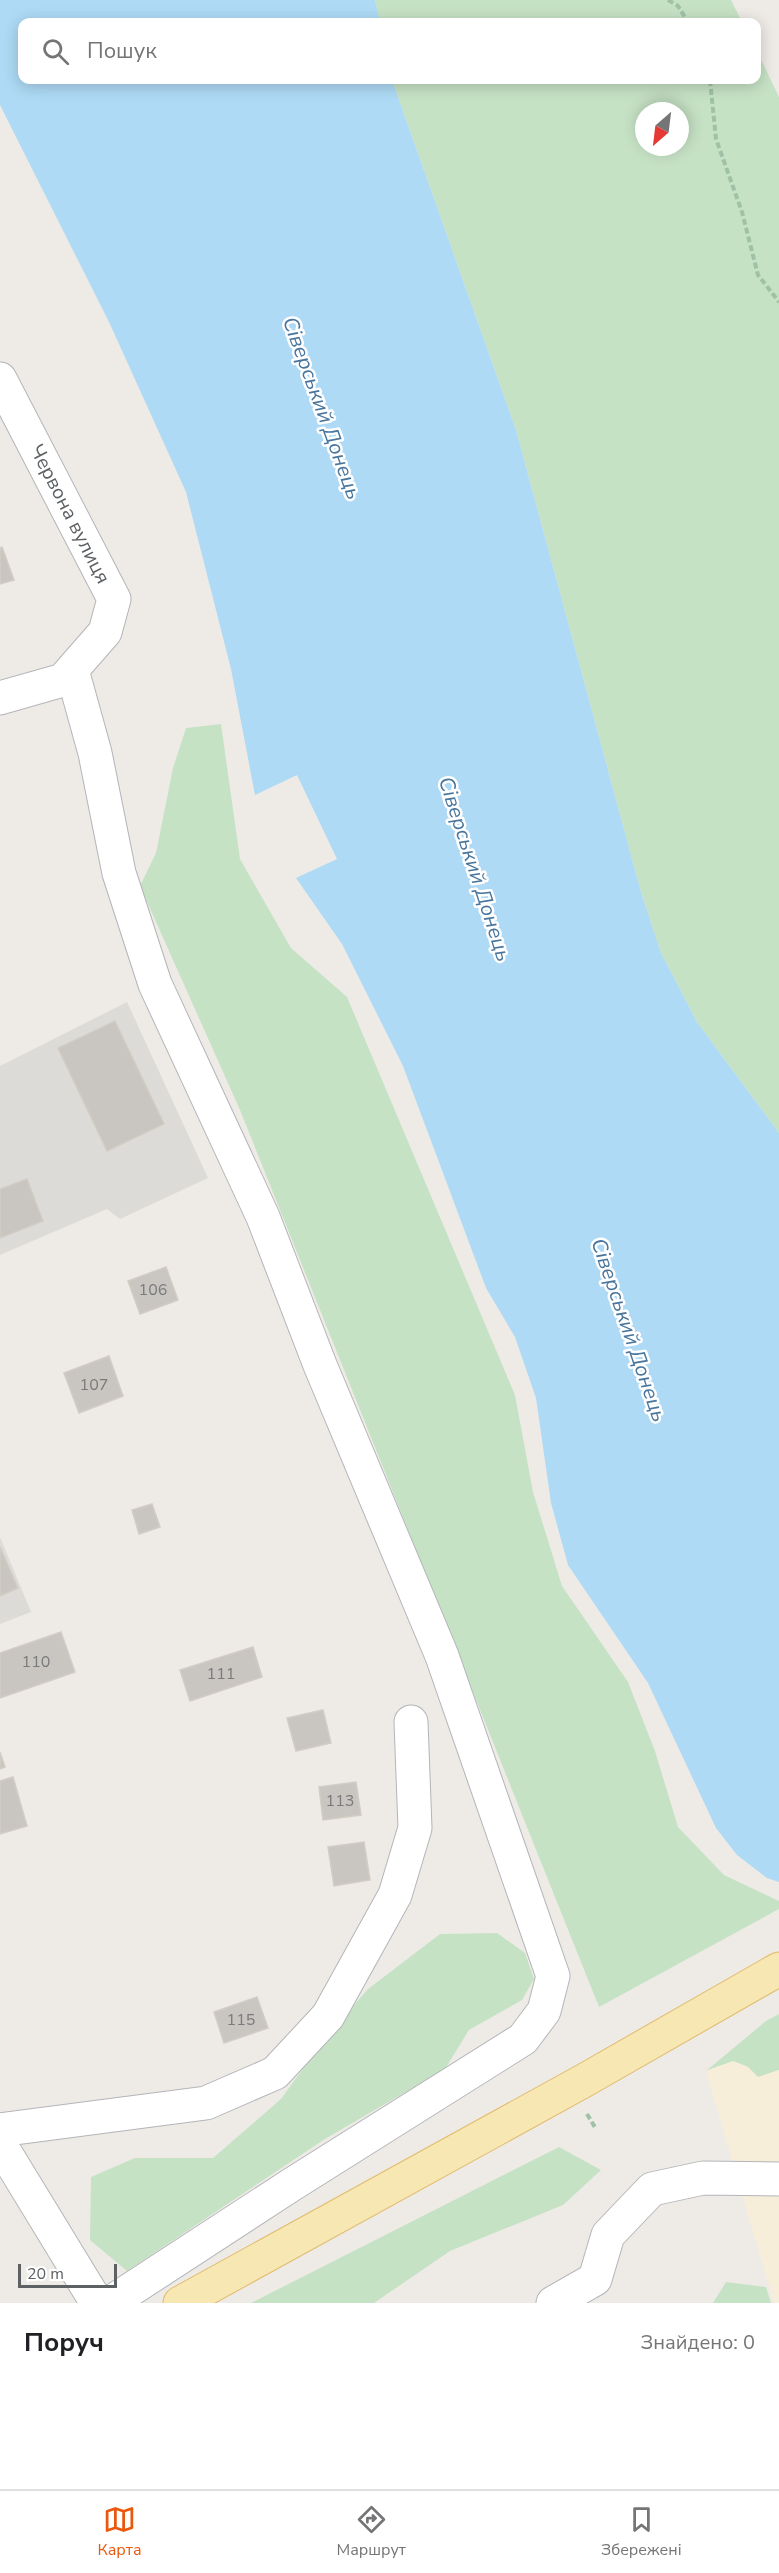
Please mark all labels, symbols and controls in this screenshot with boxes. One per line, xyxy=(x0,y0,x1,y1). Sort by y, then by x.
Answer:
search box xyxy=(18,18,761,84)
icon: search xyxy=(39,35,72,68)
text: Пошук xyxy=(87,36,157,66)
north arrow xyxy=(635,102,689,156)
water label: Сіверський Донець xyxy=(276,313,368,503)
street label: Червона вулиця xyxy=(23,440,117,588)
water label: Сіверський Донець xyxy=(432,773,518,965)
water label: Сіверський Донець xyxy=(584,1234,674,1426)
house number: 106 xyxy=(139,1279,167,1301)
house number: 107 xyxy=(80,1374,108,1396)
house number: 110 xyxy=(22,1651,50,1673)
house number: 111 xyxy=(207,1663,235,1685)
house number: 113 xyxy=(326,1790,354,1812)
house number: 115 xyxy=(227,2009,255,2031)
scale bar xyxy=(18,2261,117,2288)
text: 20 m xyxy=(27,2263,64,2285)
text: Поруч xyxy=(24,2325,104,2360)
text: Знайдено: 0 xyxy=(641,2329,755,2356)
tab: Карта xyxy=(97,2503,142,2561)
tab: Маршрут xyxy=(336,2503,406,2561)
tab: Збережені xyxy=(601,2503,682,2561)

